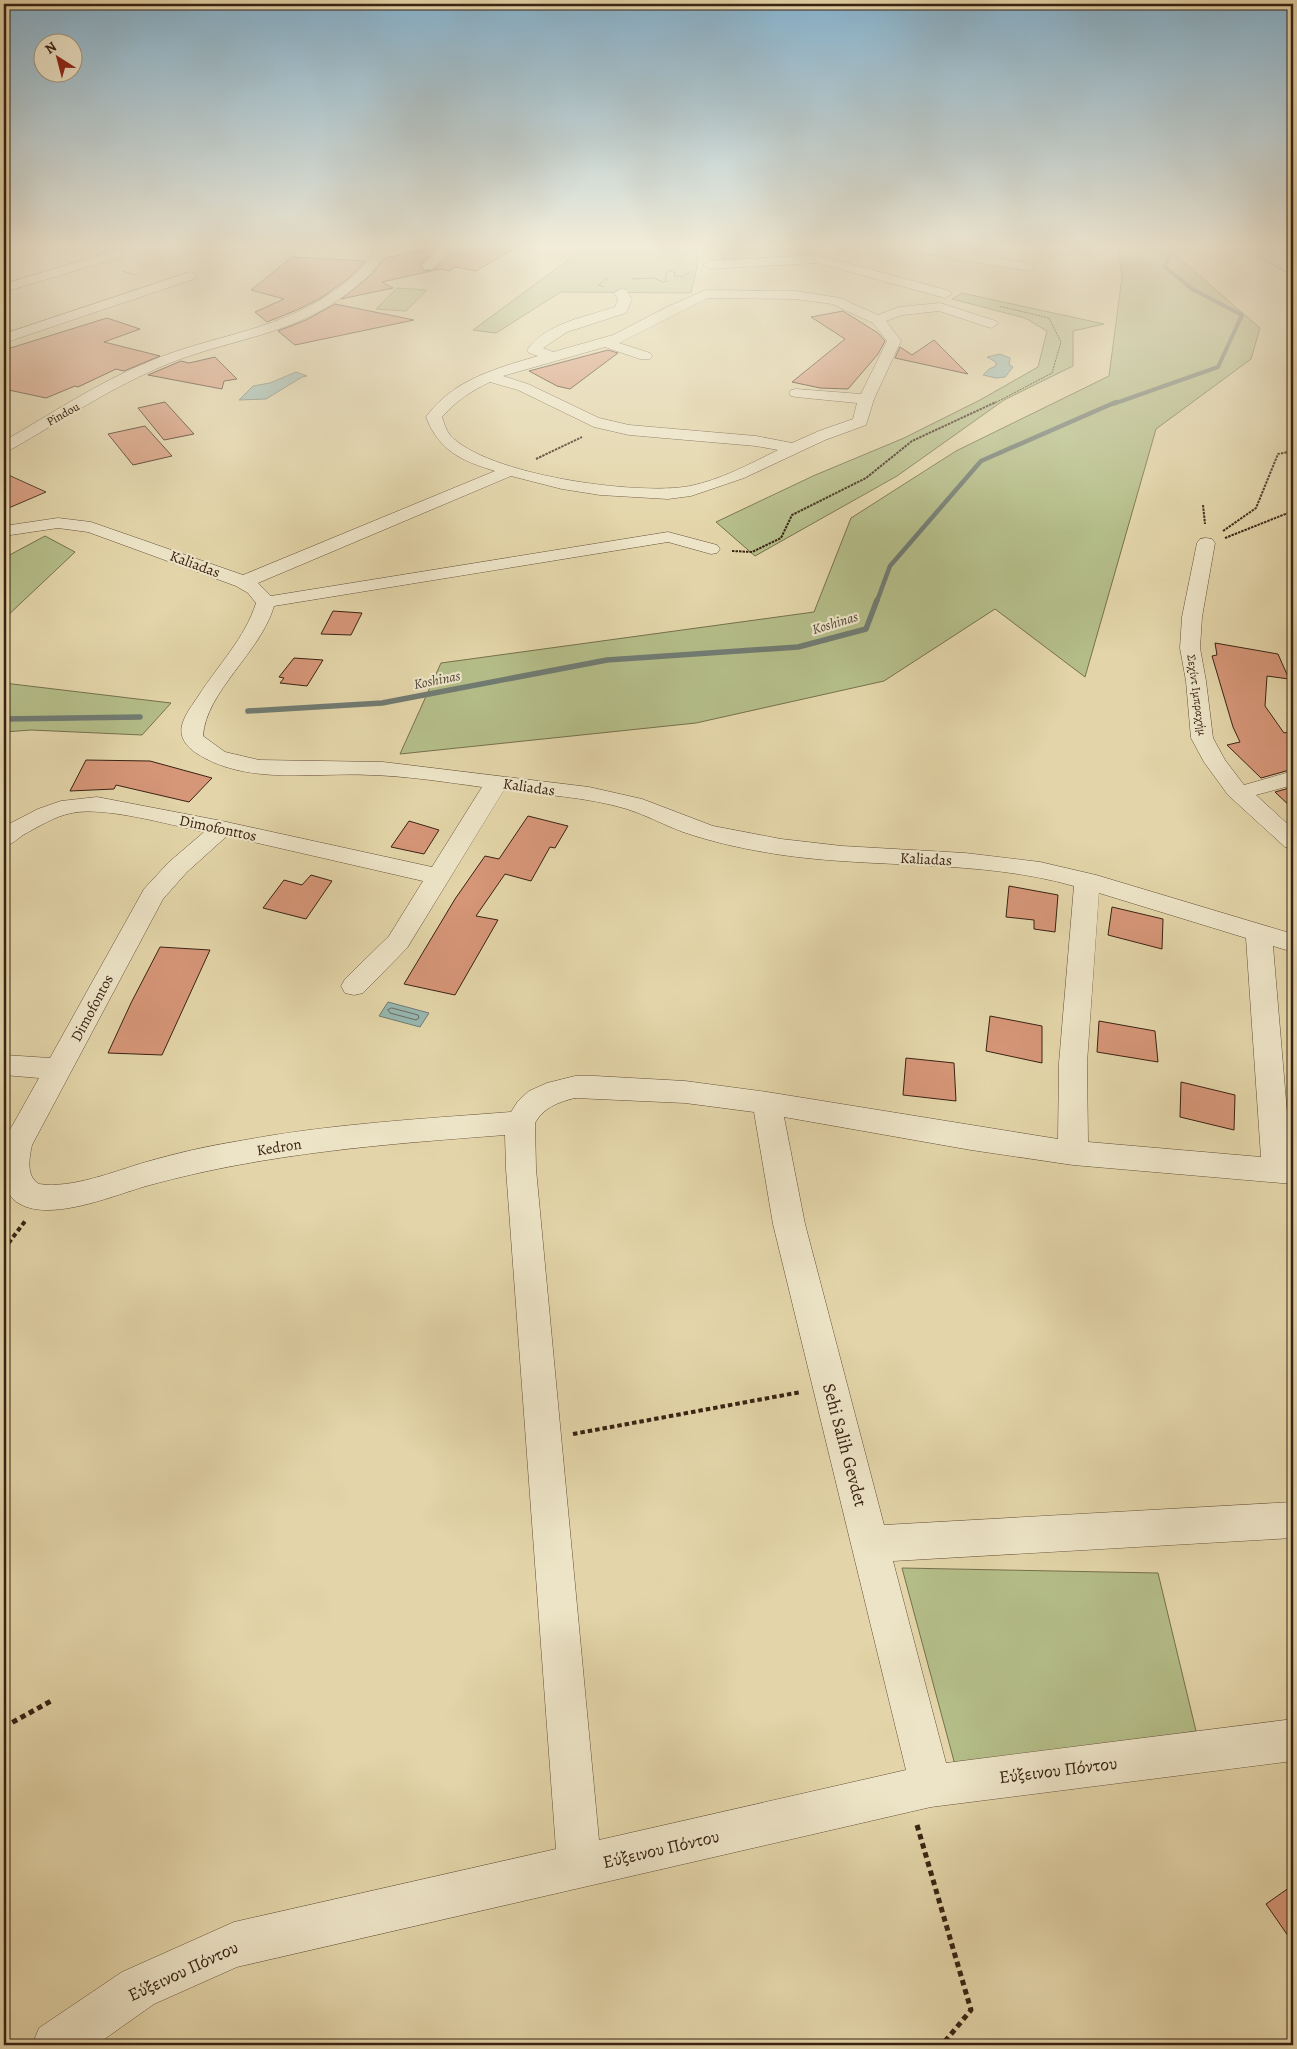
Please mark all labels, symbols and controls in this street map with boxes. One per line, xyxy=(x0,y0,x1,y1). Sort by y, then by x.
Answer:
north arrow xyxy=(32,32,82,82)
text: N xyxy=(41,37,60,59)
street label: Pindou xyxy=(44,398,83,430)
street label: Kaliadas xyxy=(167,546,223,582)
water label: Koshinas xyxy=(810,607,861,639)
street label: Σεχίντ Ιμπραχήμ xyxy=(1183,653,1211,737)
water label: Koshinas xyxy=(412,666,462,694)
street label: Kaliadas xyxy=(502,773,556,801)
street label: Dimofonttos xyxy=(178,810,258,846)
street label: Kaliadas xyxy=(899,848,953,870)
street label: Dimofontos xyxy=(66,971,118,1045)
street label: Kedron xyxy=(255,1134,303,1160)
street label: Sehi Salih Gevdet xyxy=(817,1381,873,1509)
street label: Εύξεινου Πόντου xyxy=(997,1751,1119,1789)
street label: Εύξεινου Πόντου xyxy=(600,1824,722,1874)
street label: Εύξεινου Πόντου xyxy=(124,1935,242,2007)

